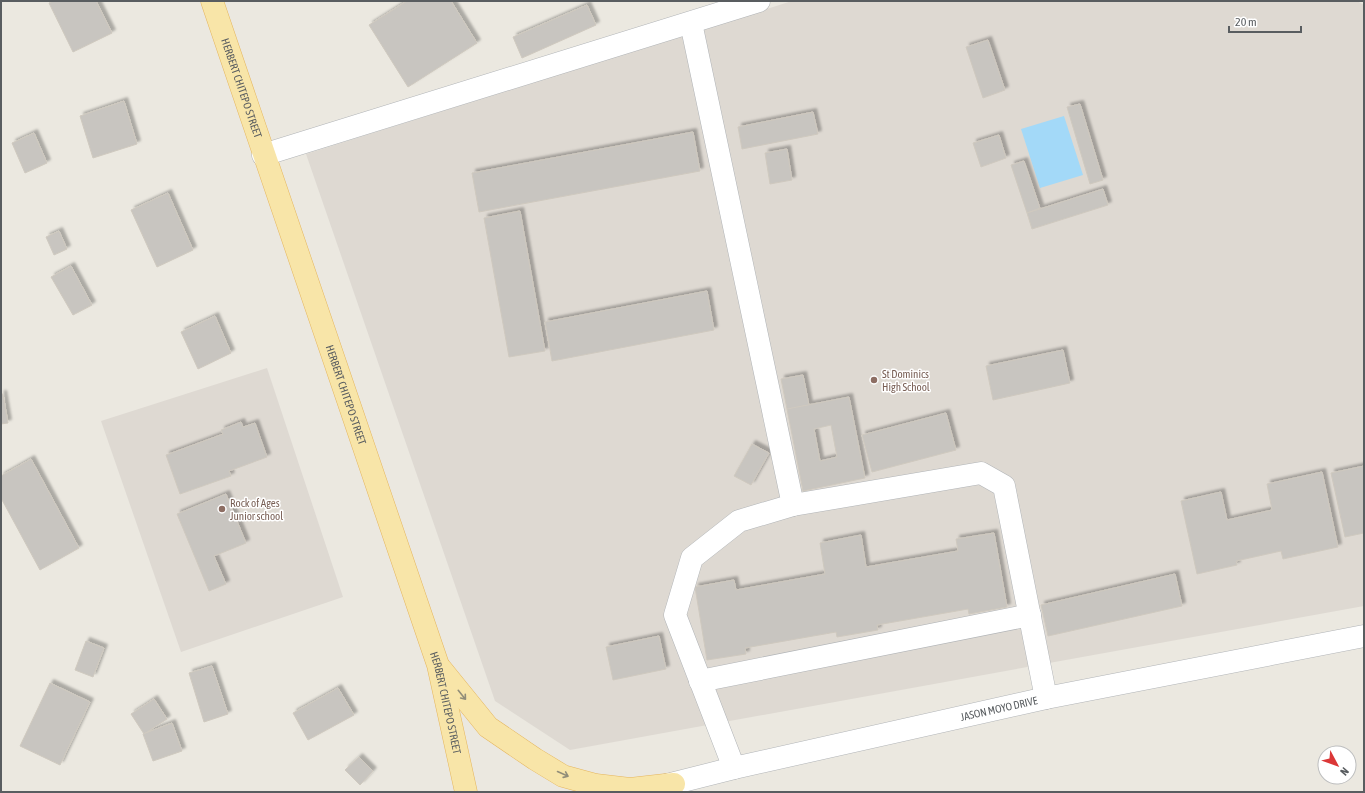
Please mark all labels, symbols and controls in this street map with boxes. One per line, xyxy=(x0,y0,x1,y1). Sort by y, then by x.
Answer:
scale bar xyxy=(1229,8,1301,34)
text: 20 m xyxy=(1235,15,1257,29)
street label: HERBERT CHITEPO STREET xyxy=(219,37,264,140)
street label: HERBERT CHITEPO STREET xyxy=(324,343,369,446)
place label: St Dominics High School xyxy=(882,368,930,393)
marker: St Dominics High School xyxy=(869,375,879,385)
place label: Rock of Ages Junior school xyxy=(230,497,283,522)
marker: Rock of Ages Junior school xyxy=(217,504,227,514)
street label: HERBERT CHITEPO STREET xyxy=(428,650,463,755)
one-way arrow xyxy=(458,690,467,701)
street label: JASON MOYO DRIVE xyxy=(959,694,1039,723)
north arrow xyxy=(1317,745,1357,785)
text: N xyxy=(1338,765,1351,778)
one-way arrow xyxy=(557,771,569,779)

